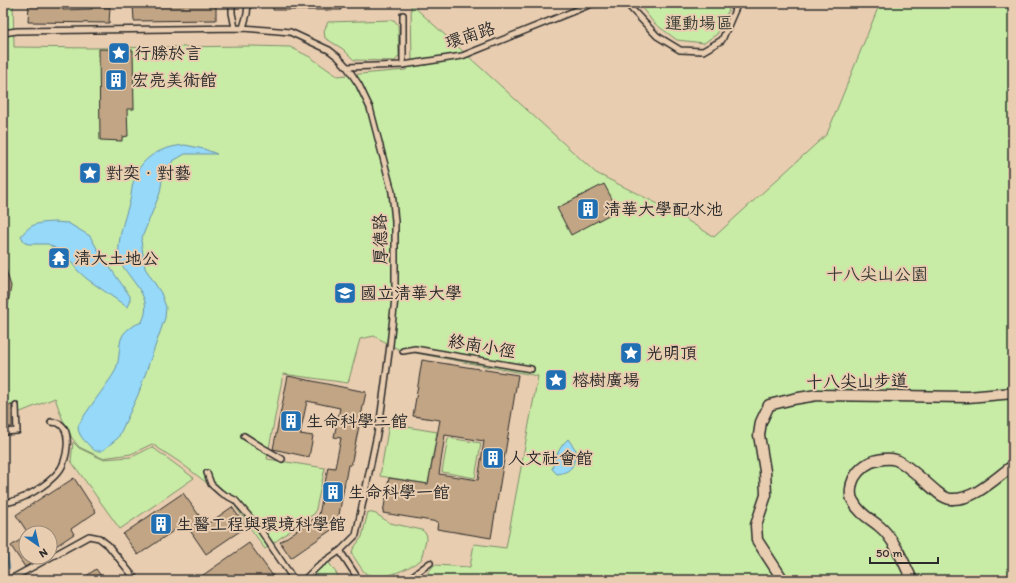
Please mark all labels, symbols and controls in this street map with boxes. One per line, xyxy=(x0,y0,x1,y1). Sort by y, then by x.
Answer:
park label: 運動場區 xyxy=(665,13,733,33)
street label: 環南路 xyxy=(443,18,497,52)
place icon: 行勝於言 xyxy=(106,40,132,66)
place label: 行勝於言 xyxy=(134,43,202,63)
building icon: 宏亮美術館 xyxy=(103,67,129,93)
place label: 宏亮美術館 xyxy=(132,70,217,90)
place icon: 對奕‧對藝 xyxy=(77,160,103,186)
place label: 對奕‧對藝 xyxy=(106,163,191,183)
building icon: 清華大學配水池 xyxy=(575,196,601,222)
place label: 清華大學配水池 xyxy=(604,199,723,219)
street label: 厚德路 xyxy=(370,213,390,265)
temple icon: 清大土地公 xyxy=(46,245,72,271)
place label: 清大土地公 xyxy=(74,248,159,268)
park label: 十八尖山公園 xyxy=(826,264,928,284)
school or university icon: 國立清華大學 xyxy=(332,280,358,306)
place label: 國立清華大學 xyxy=(360,283,462,303)
street label: 終南小徑 xyxy=(447,330,517,362)
place icon: 光明頂 xyxy=(618,340,644,366)
place label: 光明頂 xyxy=(646,343,697,363)
place icon: 榕樹廣場 xyxy=(543,367,569,393)
place label: 榕樹廣場 xyxy=(572,370,640,390)
street label: 十八尖山步道 xyxy=(806,370,908,392)
building icon: 生命科學二館 xyxy=(278,408,304,434)
place label: 生命科學二館 xyxy=(306,411,408,431)
building icon: 人文社會館 xyxy=(480,445,506,471)
place label: 人文社會館 xyxy=(508,448,593,468)
building icon: 生命科學一館 xyxy=(320,479,346,505)
place label: 生命科學一館 xyxy=(348,482,450,502)
building icon: 生醫工程與環境科學館 xyxy=(148,511,174,537)
place label: 生醫工程與環境科學館 xyxy=(176,514,346,534)
north arrow xyxy=(18,525,58,565)
scale bar xyxy=(870,539,938,565)
text: N xyxy=(37,545,50,560)
text: 50 m xyxy=(876,546,902,560)

